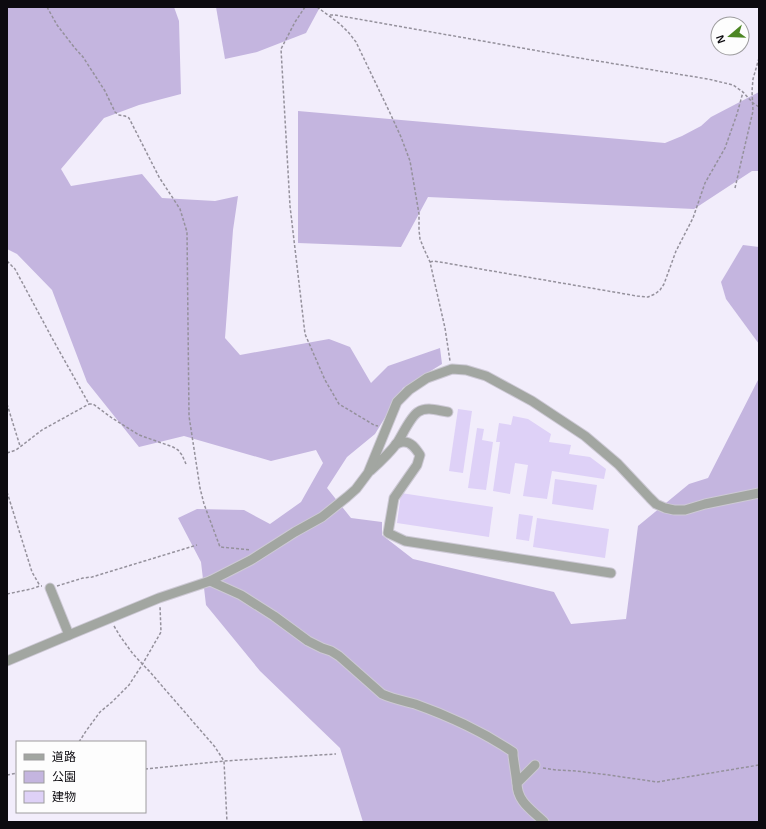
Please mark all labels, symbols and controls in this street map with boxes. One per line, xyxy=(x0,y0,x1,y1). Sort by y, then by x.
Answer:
north arrow xyxy=(710,16,750,56)
text: N xyxy=(714,33,728,45)
legend xyxy=(16,741,146,813)
text: 道路 xyxy=(52,750,76,764)
text: 公園 xyxy=(52,770,76,784)
text: 建物 xyxy=(52,790,76,804)

